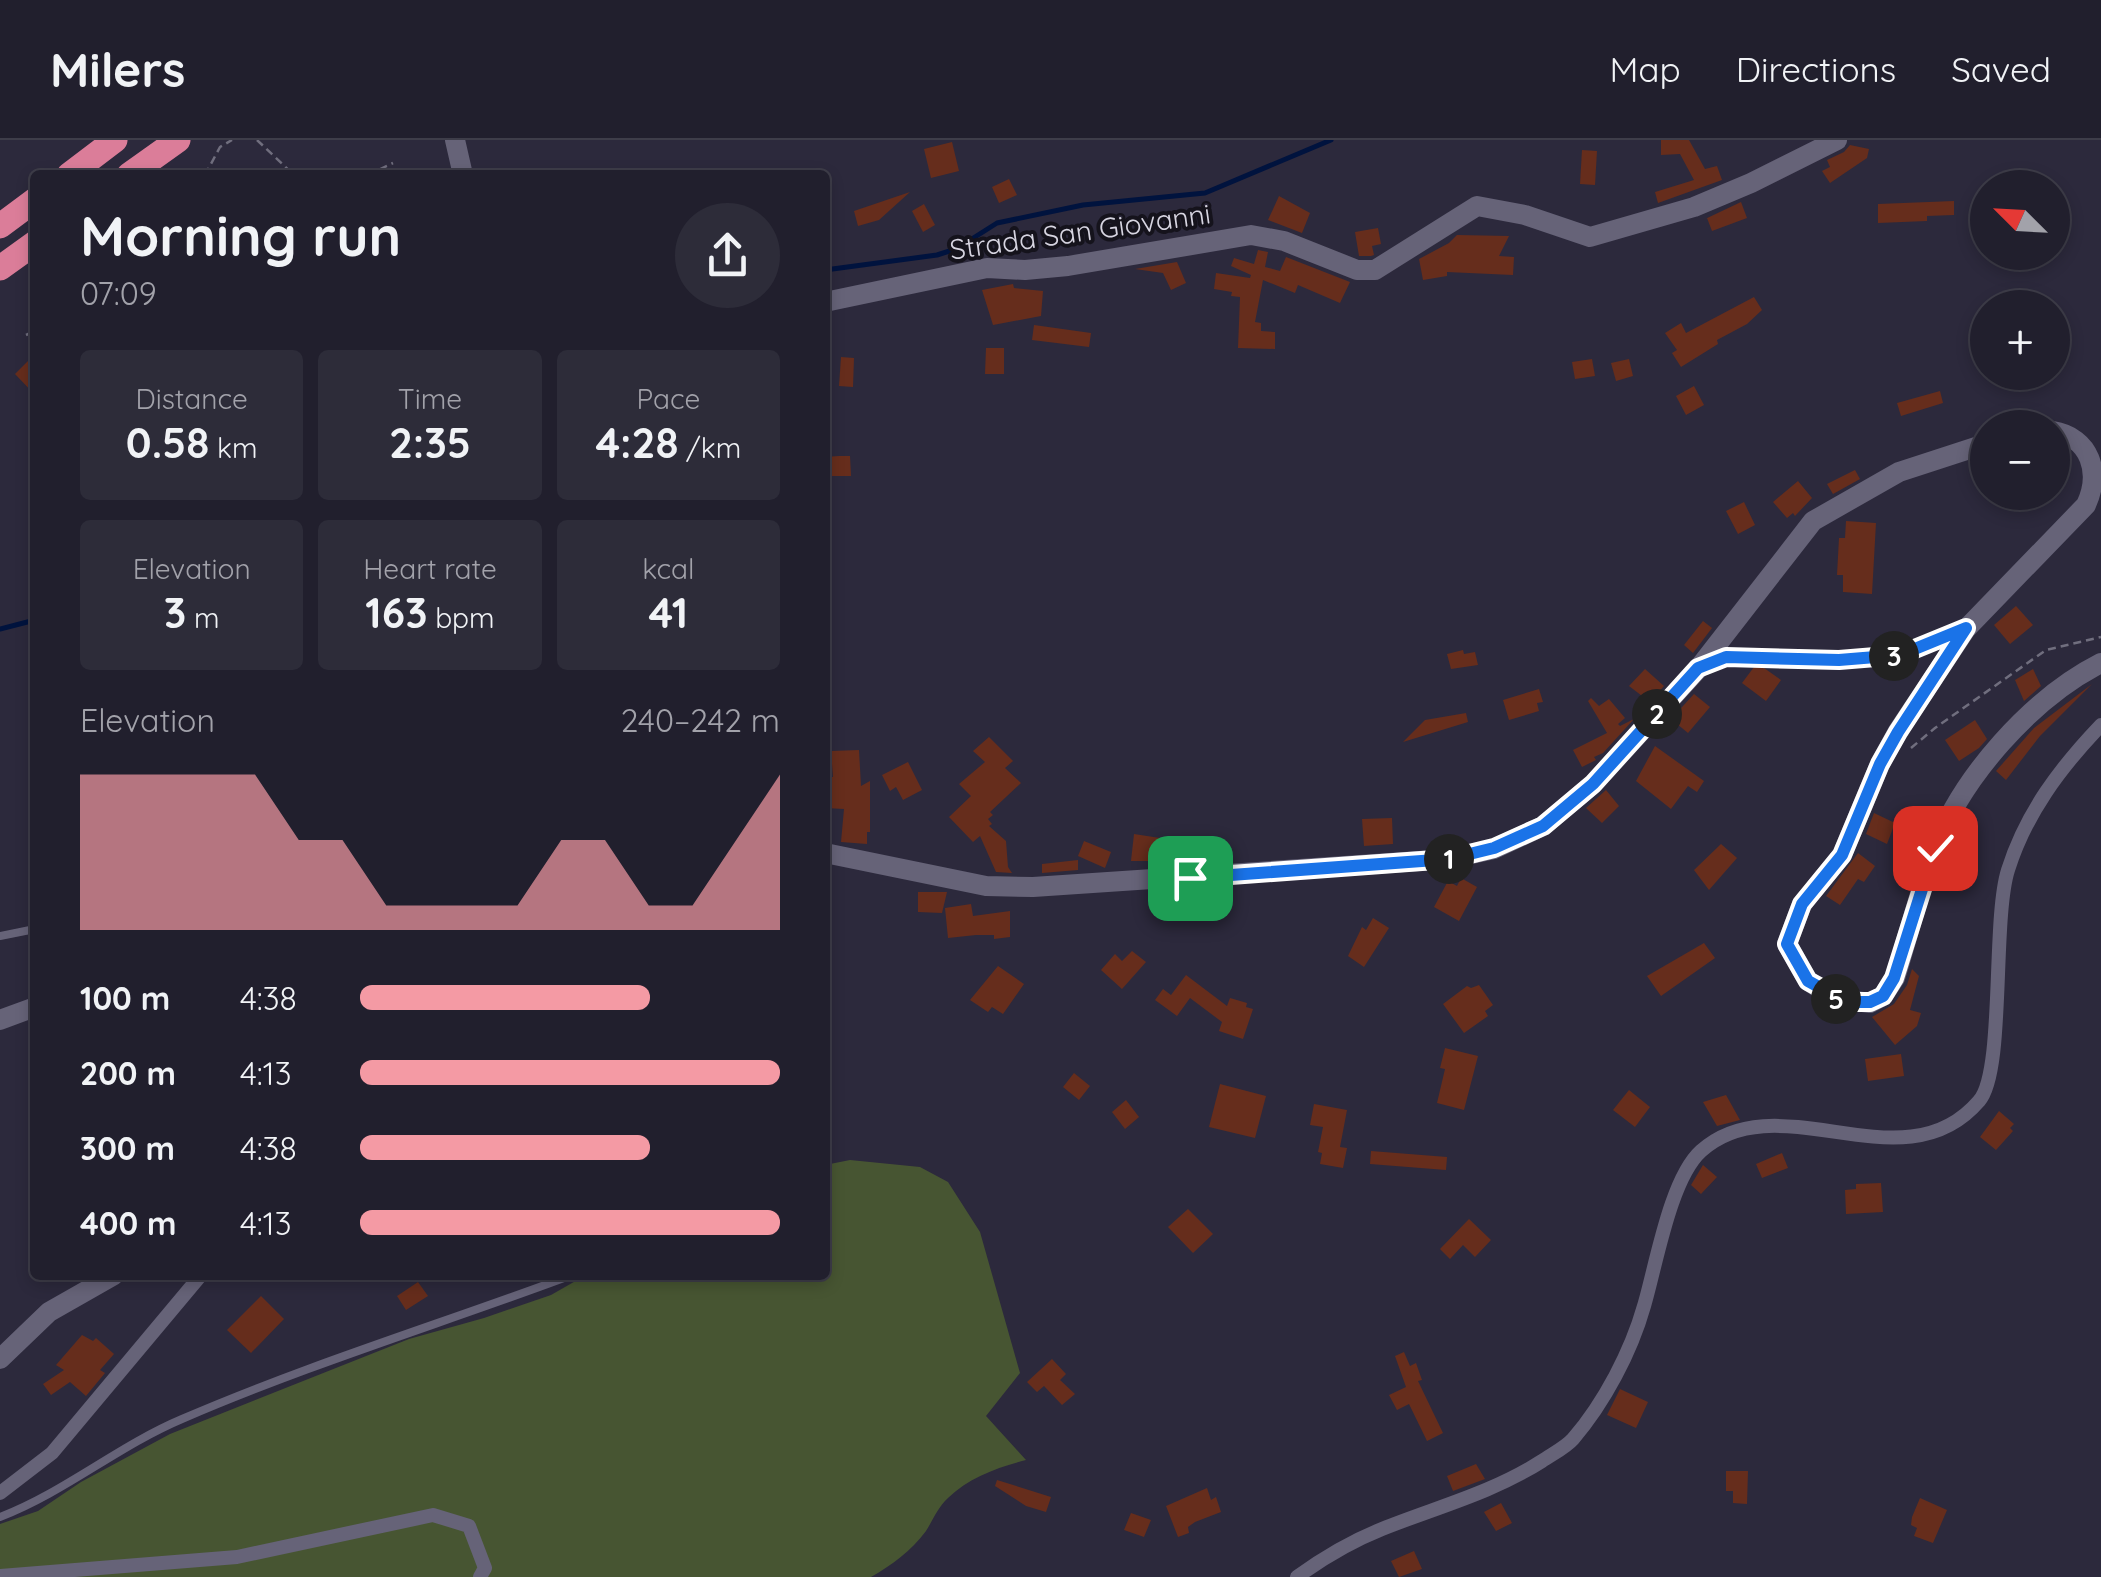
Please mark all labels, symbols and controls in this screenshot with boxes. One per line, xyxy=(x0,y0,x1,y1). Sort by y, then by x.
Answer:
text: Milers xyxy=(50,39,185,99)
text: Map xyxy=(1609,47,1681,91)
text: Directions xyxy=(1736,47,1896,91)
text: Saved xyxy=(1951,47,2051,91)
north arrow xyxy=(1970,170,2070,270)
map controls xyxy=(1970,170,2070,510)
street label: Strada San Giovanni xyxy=(947,195,1213,267)
text: Morning run xyxy=(80,201,401,270)
button: share xyxy=(675,203,780,308)
text: 07:09 xyxy=(80,273,157,313)
button: + xyxy=(1970,290,2070,390)
text: Distance xyxy=(136,381,248,416)
text: Time xyxy=(398,381,462,416)
text: Pace xyxy=(636,381,700,416)
button: − xyxy=(1970,410,2070,510)
text: 0.58 xyxy=(126,416,209,469)
text: 2:35 xyxy=(389,416,471,469)
text: 4:28 xyxy=(595,416,678,469)
text: km xyxy=(209,430,257,465)
text: /km xyxy=(678,430,741,465)
text: Elevation xyxy=(133,551,251,586)
text: Heart rate xyxy=(363,551,497,586)
text: kcal xyxy=(642,551,694,586)
text: 3 xyxy=(164,586,186,639)
text: 163 xyxy=(365,586,427,639)
text: 41 xyxy=(648,586,688,639)
text: m xyxy=(186,600,220,635)
text: bpm xyxy=(427,600,495,635)
pin: 3 xyxy=(1869,631,1919,681)
text: 3 xyxy=(1886,638,1902,673)
pin: 2 xyxy=(1632,689,1682,739)
text: 2 xyxy=(1649,696,1665,731)
text: Elevation xyxy=(80,700,215,740)
text: 240–242 m xyxy=(621,700,780,740)
pin xyxy=(1893,806,1978,891)
icon: check xyxy=(1908,821,1963,876)
pin: 1 xyxy=(1424,834,1474,884)
pin xyxy=(1148,836,1233,921)
text: 1 xyxy=(1444,841,1454,876)
icon: arrive xyxy=(1163,851,1218,906)
pin: 5 xyxy=(1811,974,1861,1024)
text: 100 m xyxy=(80,978,170,1018)
text: 4:38 xyxy=(240,978,297,1018)
text: 5 xyxy=(1828,981,1844,1016)
text: 200 m xyxy=(80,1053,176,1093)
text: 4:13 xyxy=(240,1053,291,1093)
text: 300 m xyxy=(80,1128,175,1168)
text: 4:38 xyxy=(240,1128,297,1168)
text: 400 m xyxy=(80,1203,177,1243)
text: 4:13 xyxy=(240,1203,291,1243)

